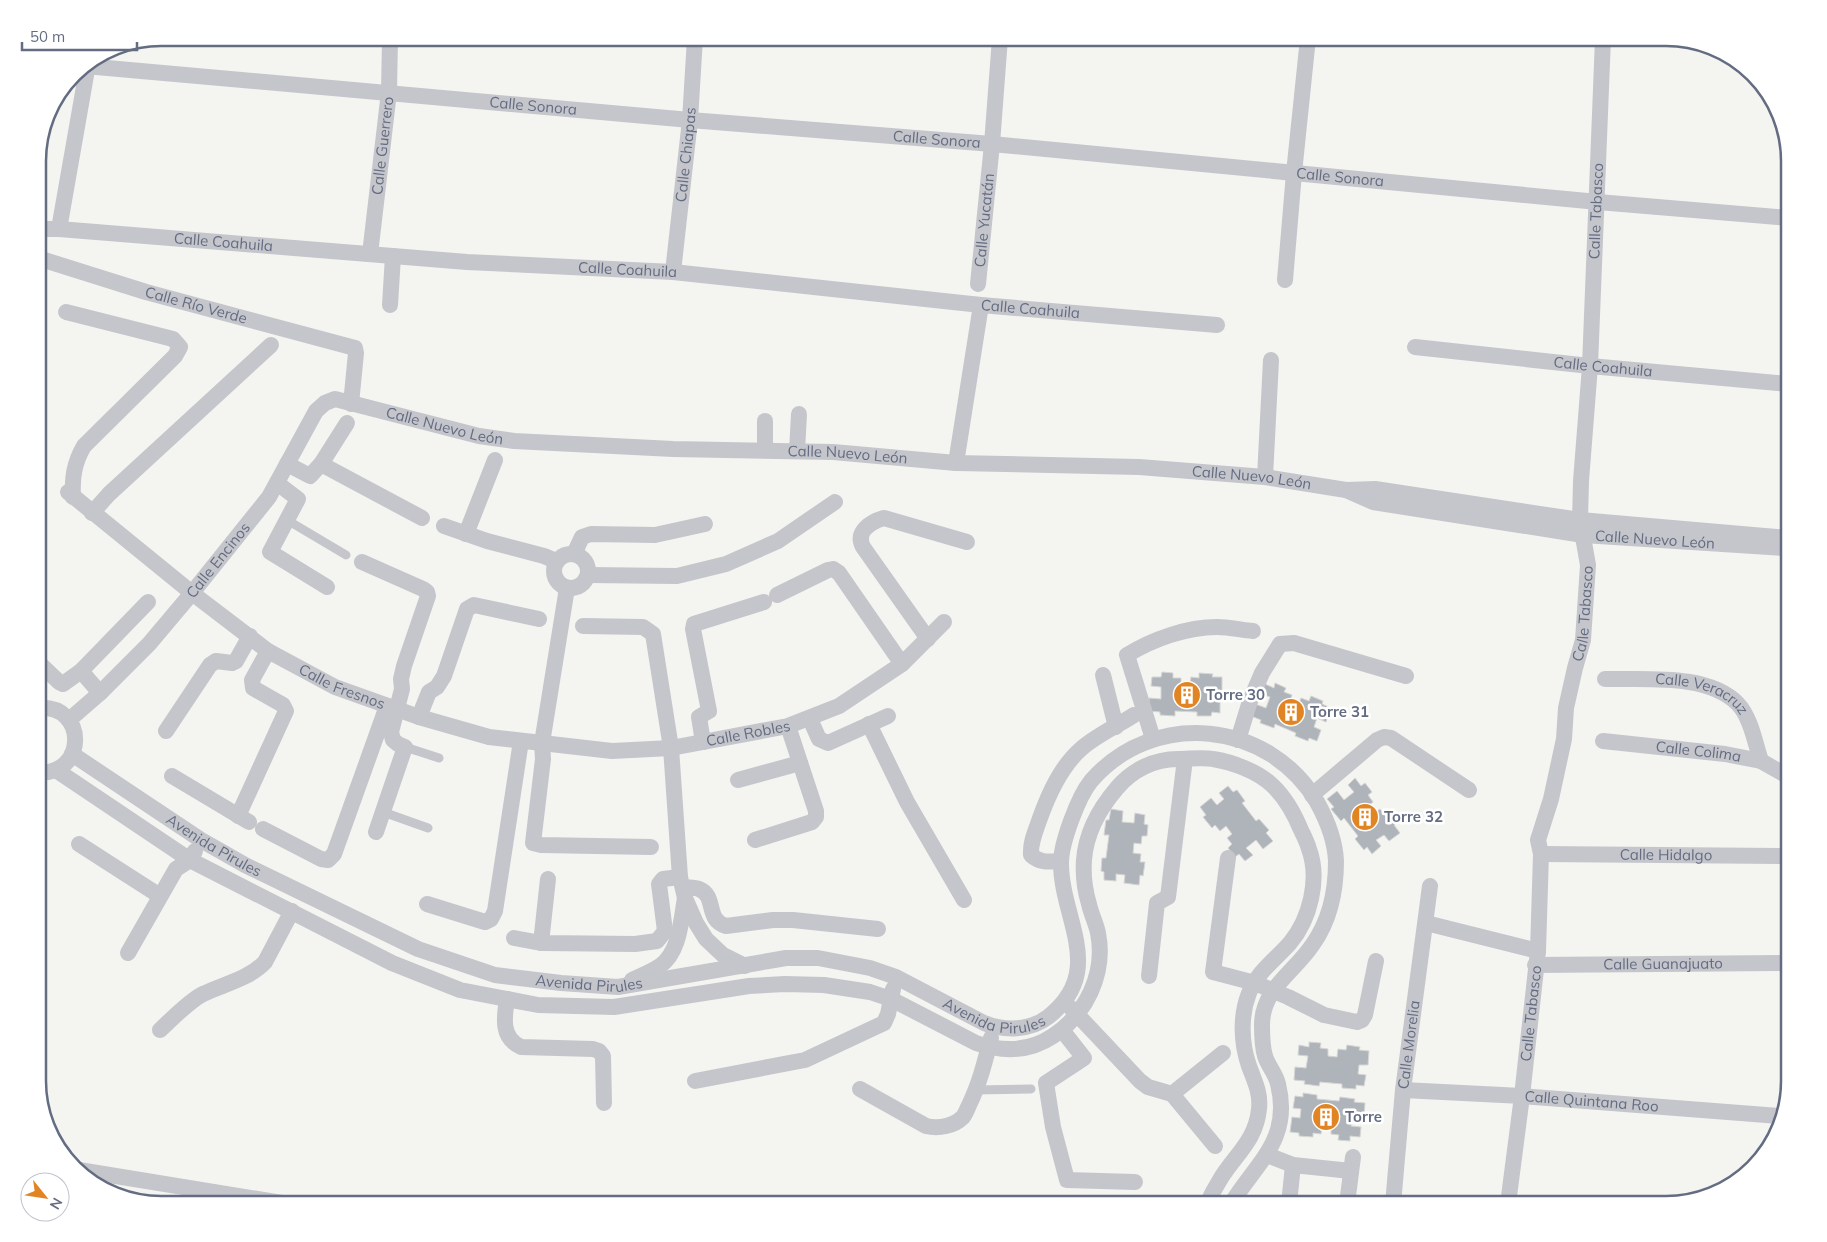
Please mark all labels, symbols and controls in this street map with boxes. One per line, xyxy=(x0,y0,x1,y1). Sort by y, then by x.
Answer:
scale bar xyxy=(22,20,138,52)
text: 50 m xyxy=(30,27,65,46)
street label: Calle Sonora xyxy=(489,92,578,119)
street label: Calle Guerrero xyxy=(367,95,397,196)
street label: Calle Chiapas xyxy=(671,107,700,203)
street label: Calle Sonora xyxy=(892,126,981,152)
street label: Calle Tabasco xyxy=(1584,162,1607,260)
street label: Calle Sonora xyxy=(1295,163,1385,190)
street label: Calle Yucatán xyxy=(970,172,998,268)
street label: Calle Coahuila xyxy=(173,228,274,255)
street label: Calle Coahuila xyxy=(577,257,678,281)
street label: Calle Río Verde xyxy=(143,282,249,328)
street label: Calle Coahuila xyxy=(980,295,1081,322)
street label: Calle Coahuila xyxy=(1553,352,1653,381)
street label: Calle Nuevo León xyxy=(384,402,505,448)
street label: Calle Nuevo León xyxy=(787,441,908,468)
street label: Calle Nuevo León xyxy=(1191,461,1313,493)
street label: Calle Encinos xyxy=(182,518,254,602)
street label: Calle Nuevo León xyxy=(1594,526,1716,553)
street label: Calle Tabasco xyxy=(1567,565,1597,664)
street label: Calle Fresnos xyxy=(296,659,388,713)
street label: Calle Veracruz xyxy=(1655,669,1753,718)
building icon: Torre 30 xyxy=(1172,680,1202,710)
place label: Torre 30 xyxy=(1206,685,1265,704)
building icon: Torre 31 xyxy=(1276,697,1306,727)
place label: Torre 31 xyxy=(1310,702,1369,721)
street label: Calle Robles xyxy=(704,716,792,750)
street label: Calle Colima xyxy=(1655,737,1743,766)
building icon: Torre 32 xyxy=(1350,802,1380,832)
place label: Torre 32 xyxy=(1384,807,1443,826)
street label: Avenida Pirules xyxy=(163,810,265,881)
street label: Calle Hidalgo xyxy=(1620,845,1712,864)
street label: Calle Guanajuato xyxy=(1603,954,1723,973)
street label: Calle Tabasco xyxy=(1516,964,1545,1062)
street label: Avenida Pirules xyxy=(535,970,644,996)
street label: Avenida Pirules xyxy=(940,993,1049,1037)
street label: Calle Morelia xyxy=(1393,999,1424,1090)
street label: Calle Quintana Roo xyxy=(1524,1086,1659,1116)
building icon: Torre xyxy=(1311,1102,1341,1132)
place label: Torre xyxy=(1345,1107,1382,1126)
north arrow xyxy=(20,1172,70,1222)
text: N xyxy=(46,1194,67,1213)

